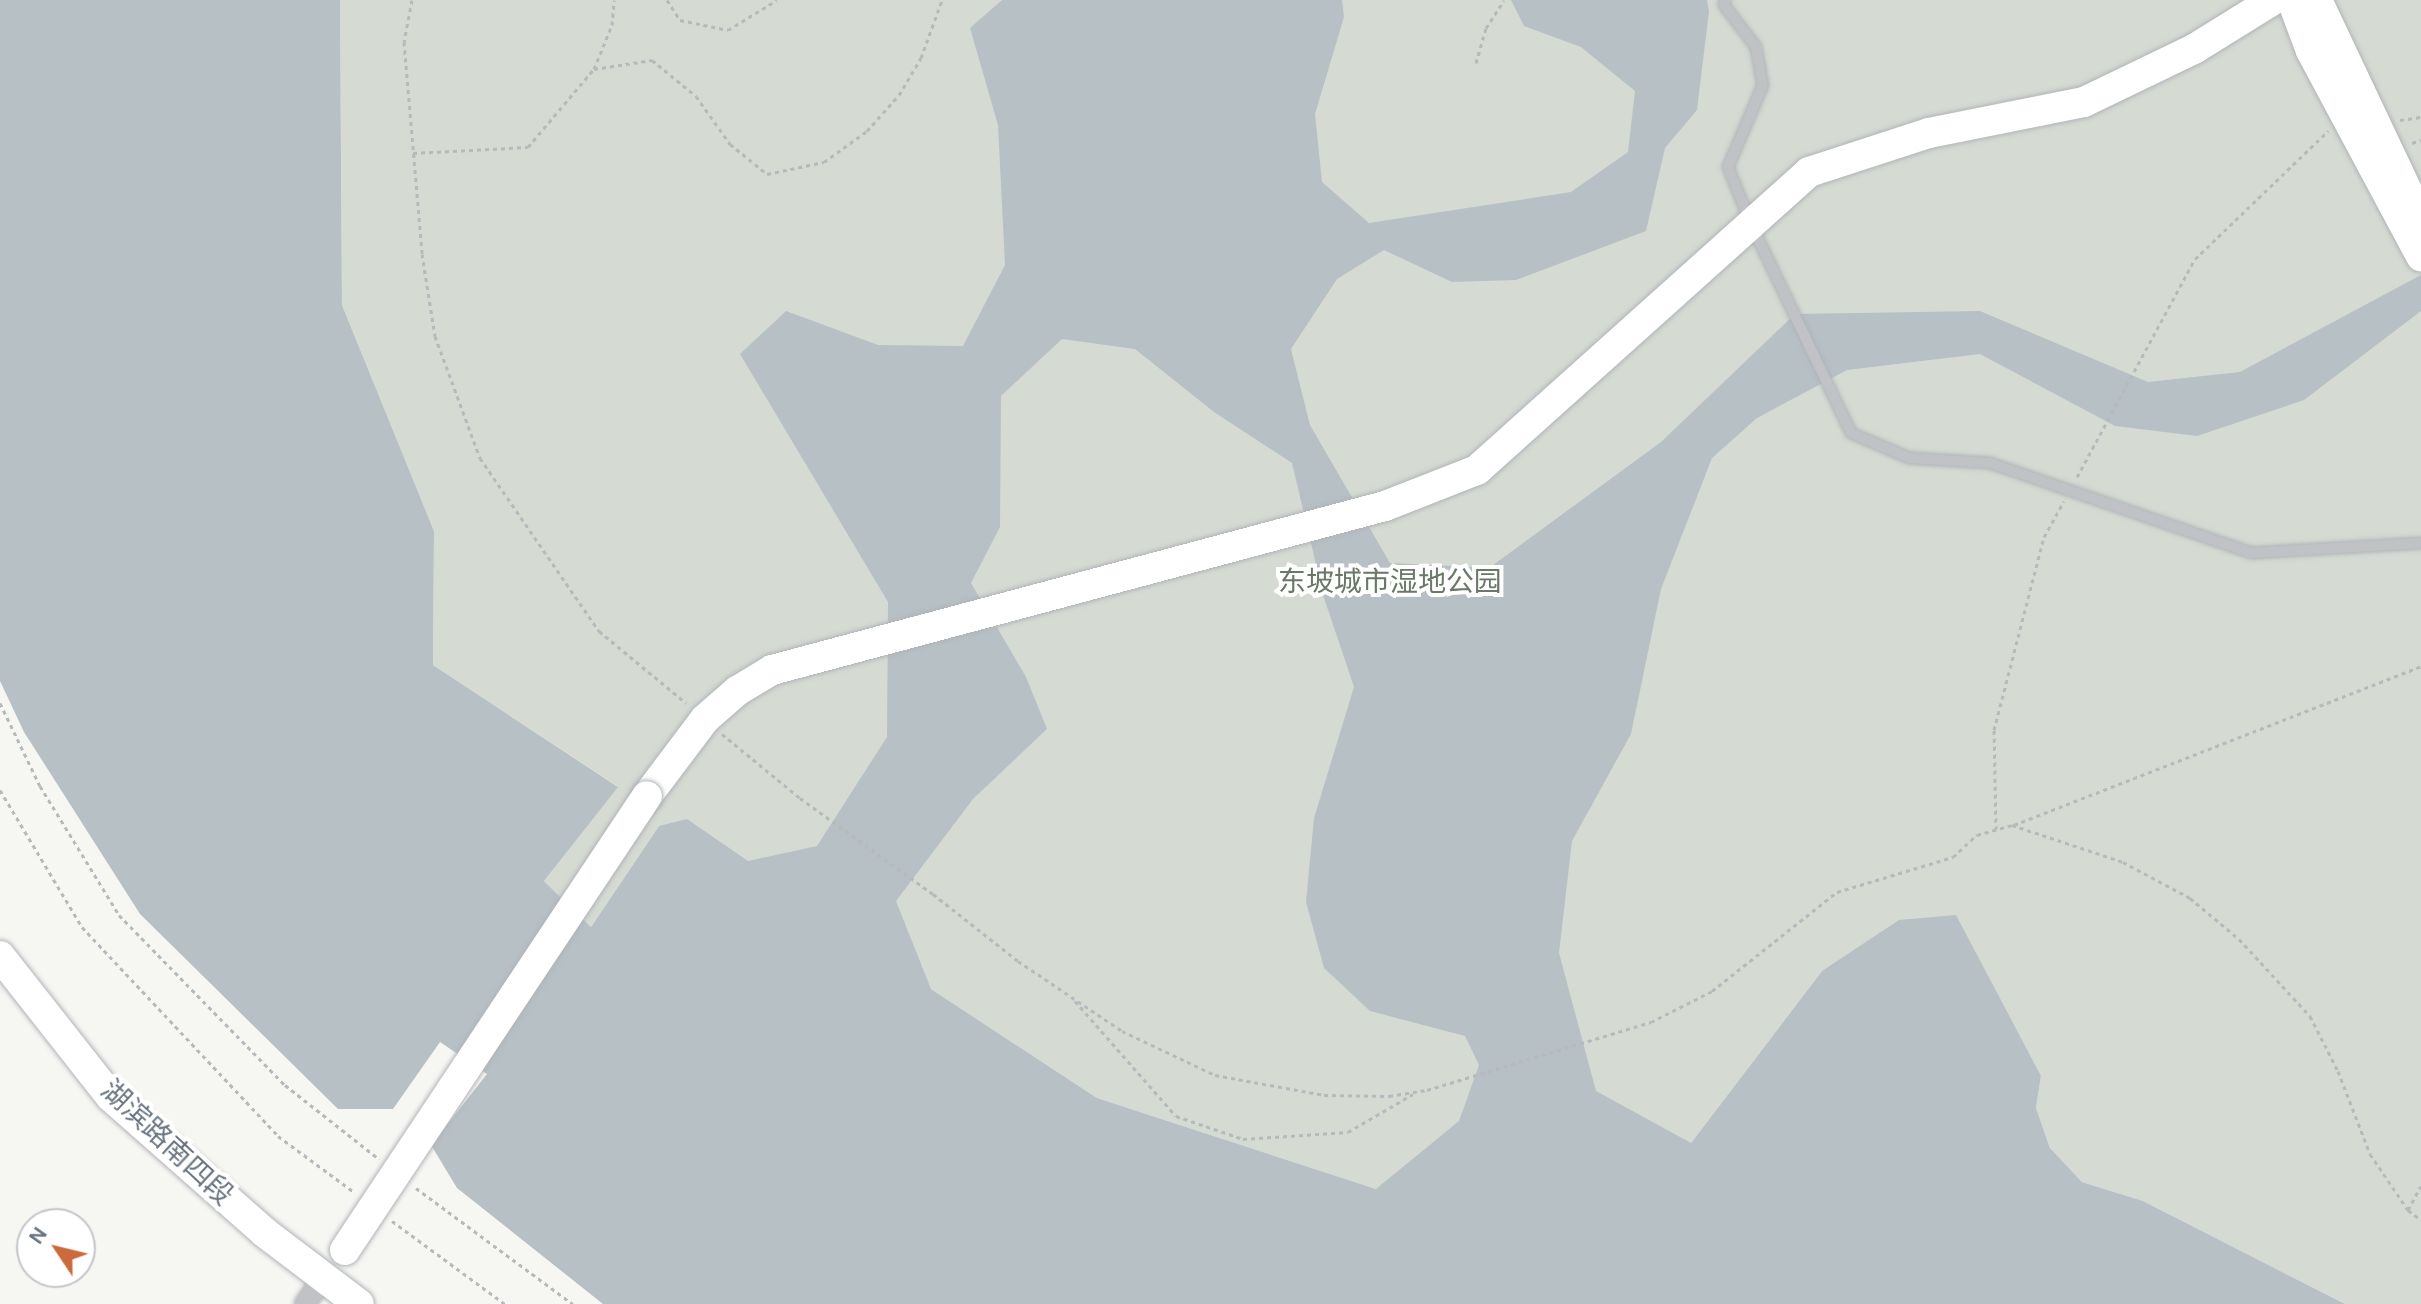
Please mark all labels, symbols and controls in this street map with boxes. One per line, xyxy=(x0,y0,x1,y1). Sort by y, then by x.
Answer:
park label: 东坡城市湿地公园 xyxy=(1278,565,1502,599)
street label: 湖滨路南四段 xyxy=(94,1073,240,1213)
north arrow xyxy=(16,1208,96,1288)
text: N xyxy=(23,1221,53,1249)

